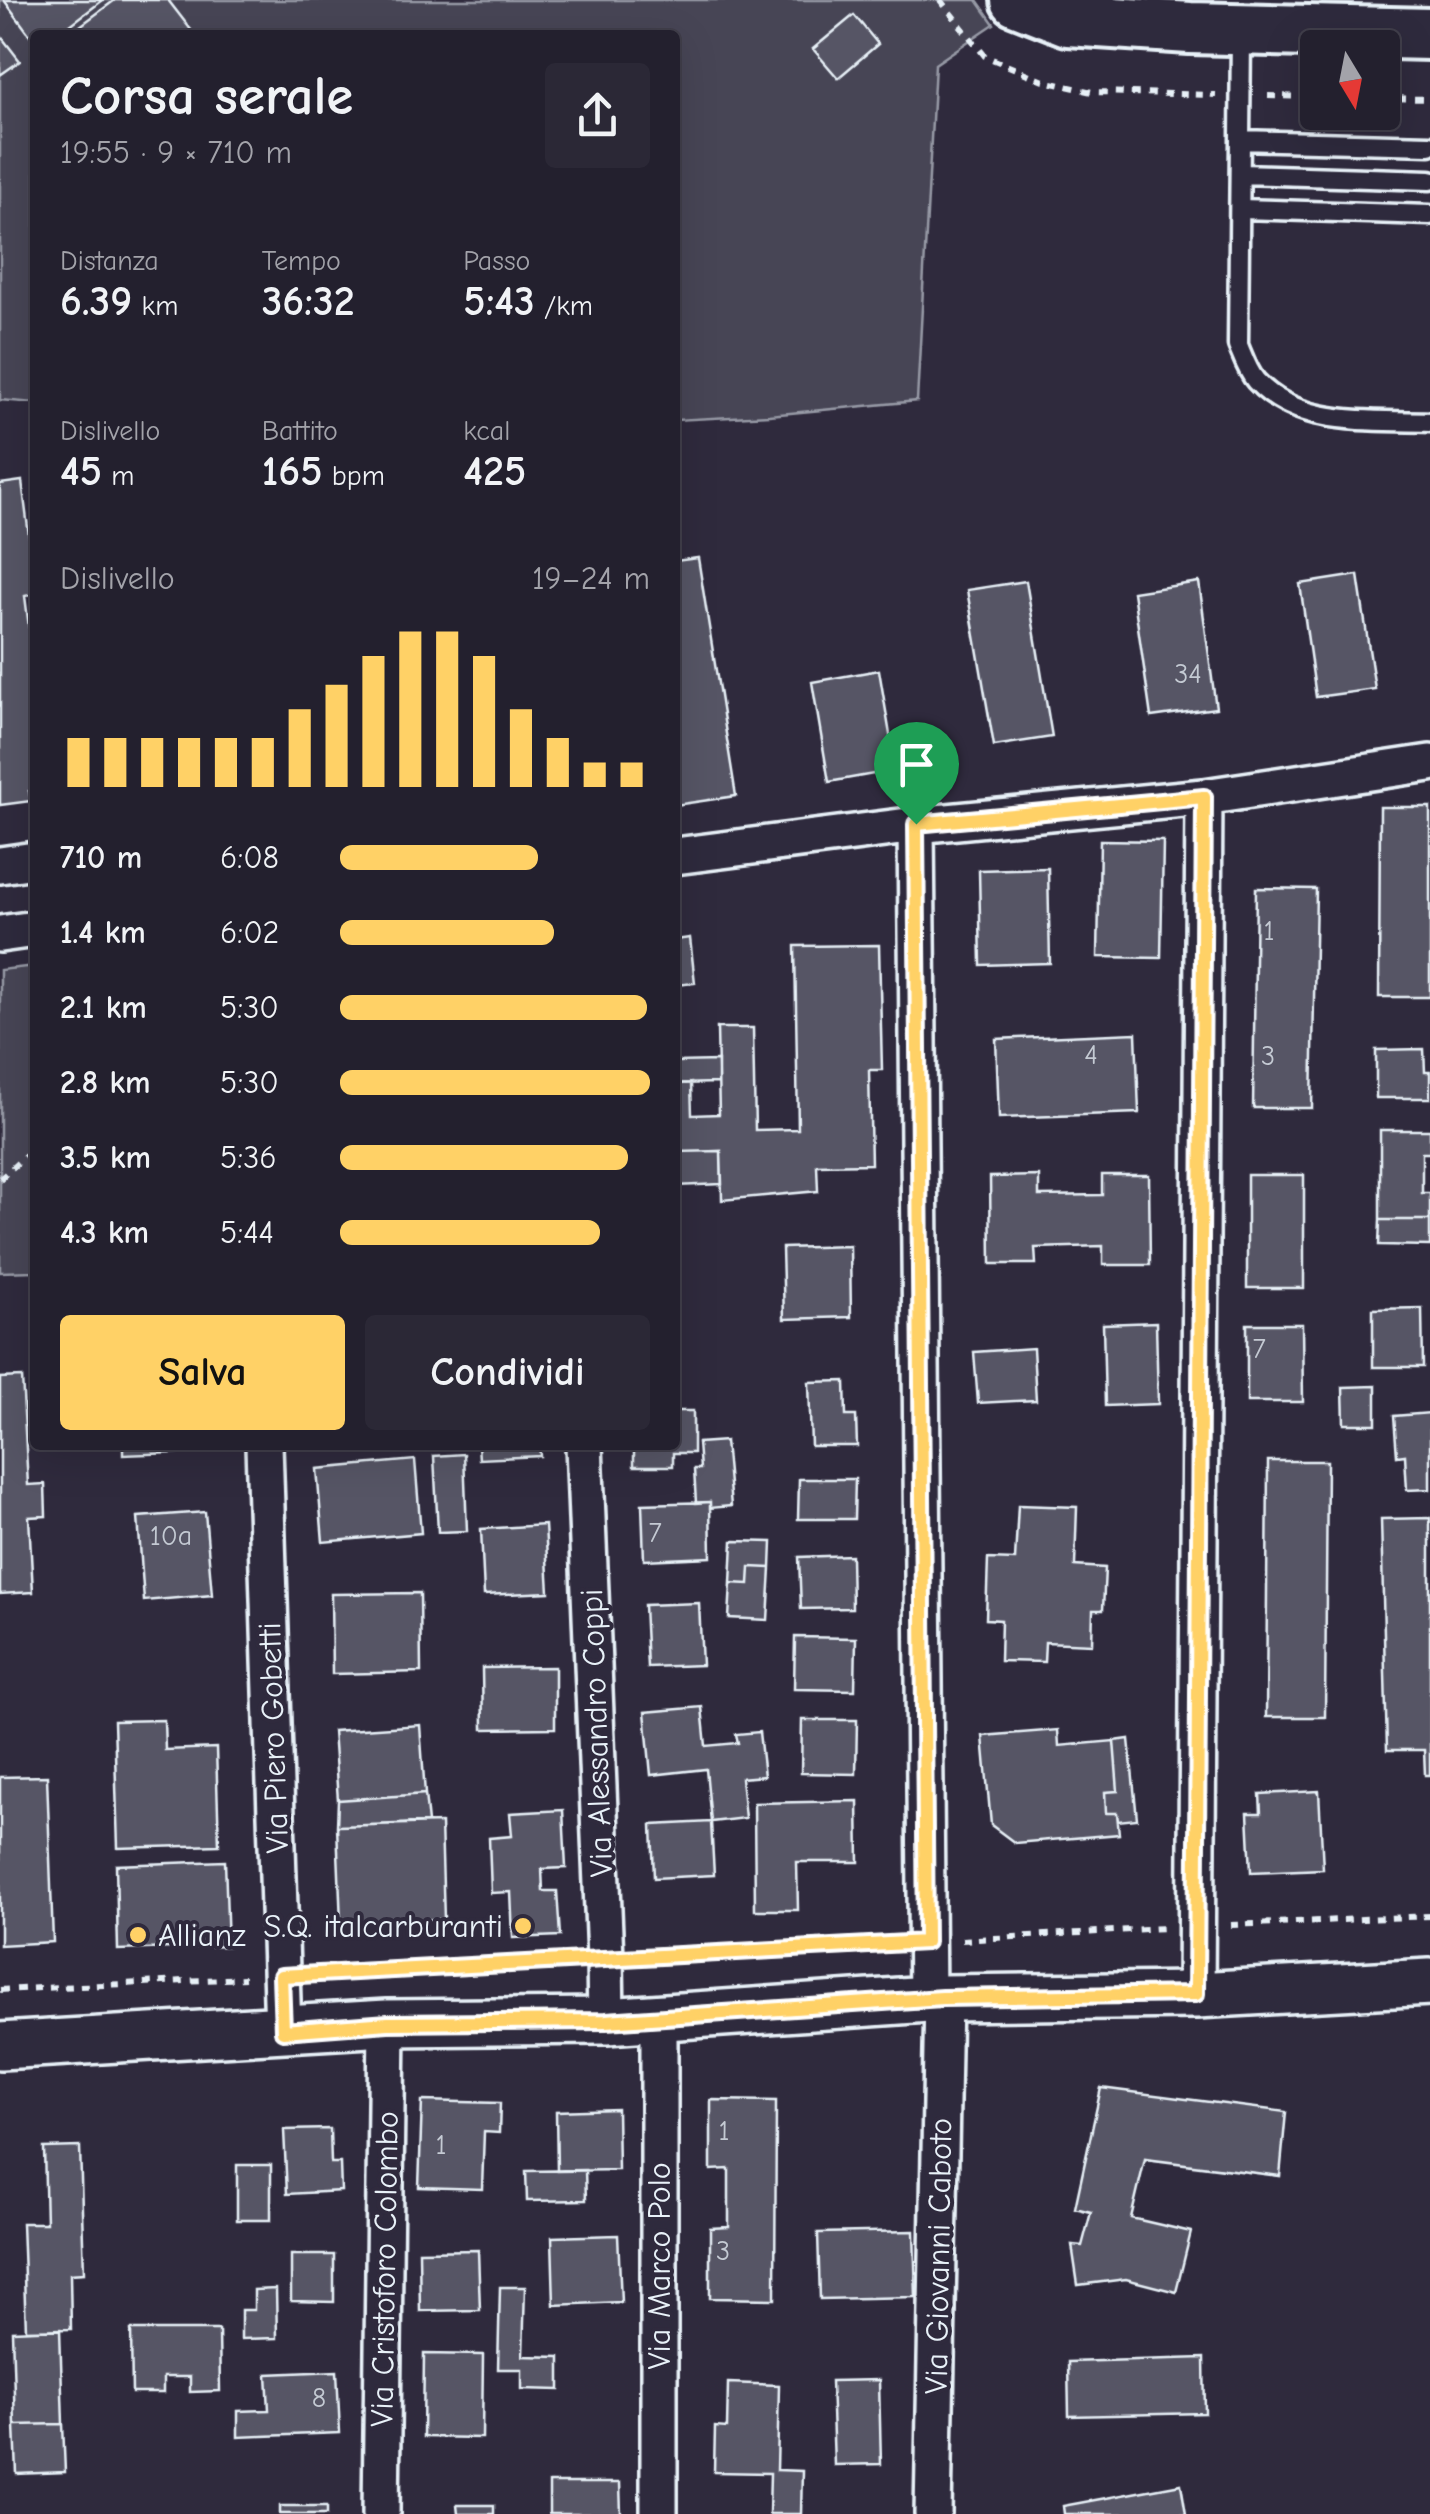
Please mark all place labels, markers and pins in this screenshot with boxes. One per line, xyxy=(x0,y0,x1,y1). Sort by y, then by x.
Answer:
pin xyxy=(874,722,959,825)
place label: S.Q. italcarburanti xyxy=(264,1908,503,1945)
marker: S.Q. italcarburanti xyxy=(512,1915,534,1937)
place label: Allianz xyxy=(158,1917,246,1954)
marker: Allianz xyxy=(127,1924,149,1946)

